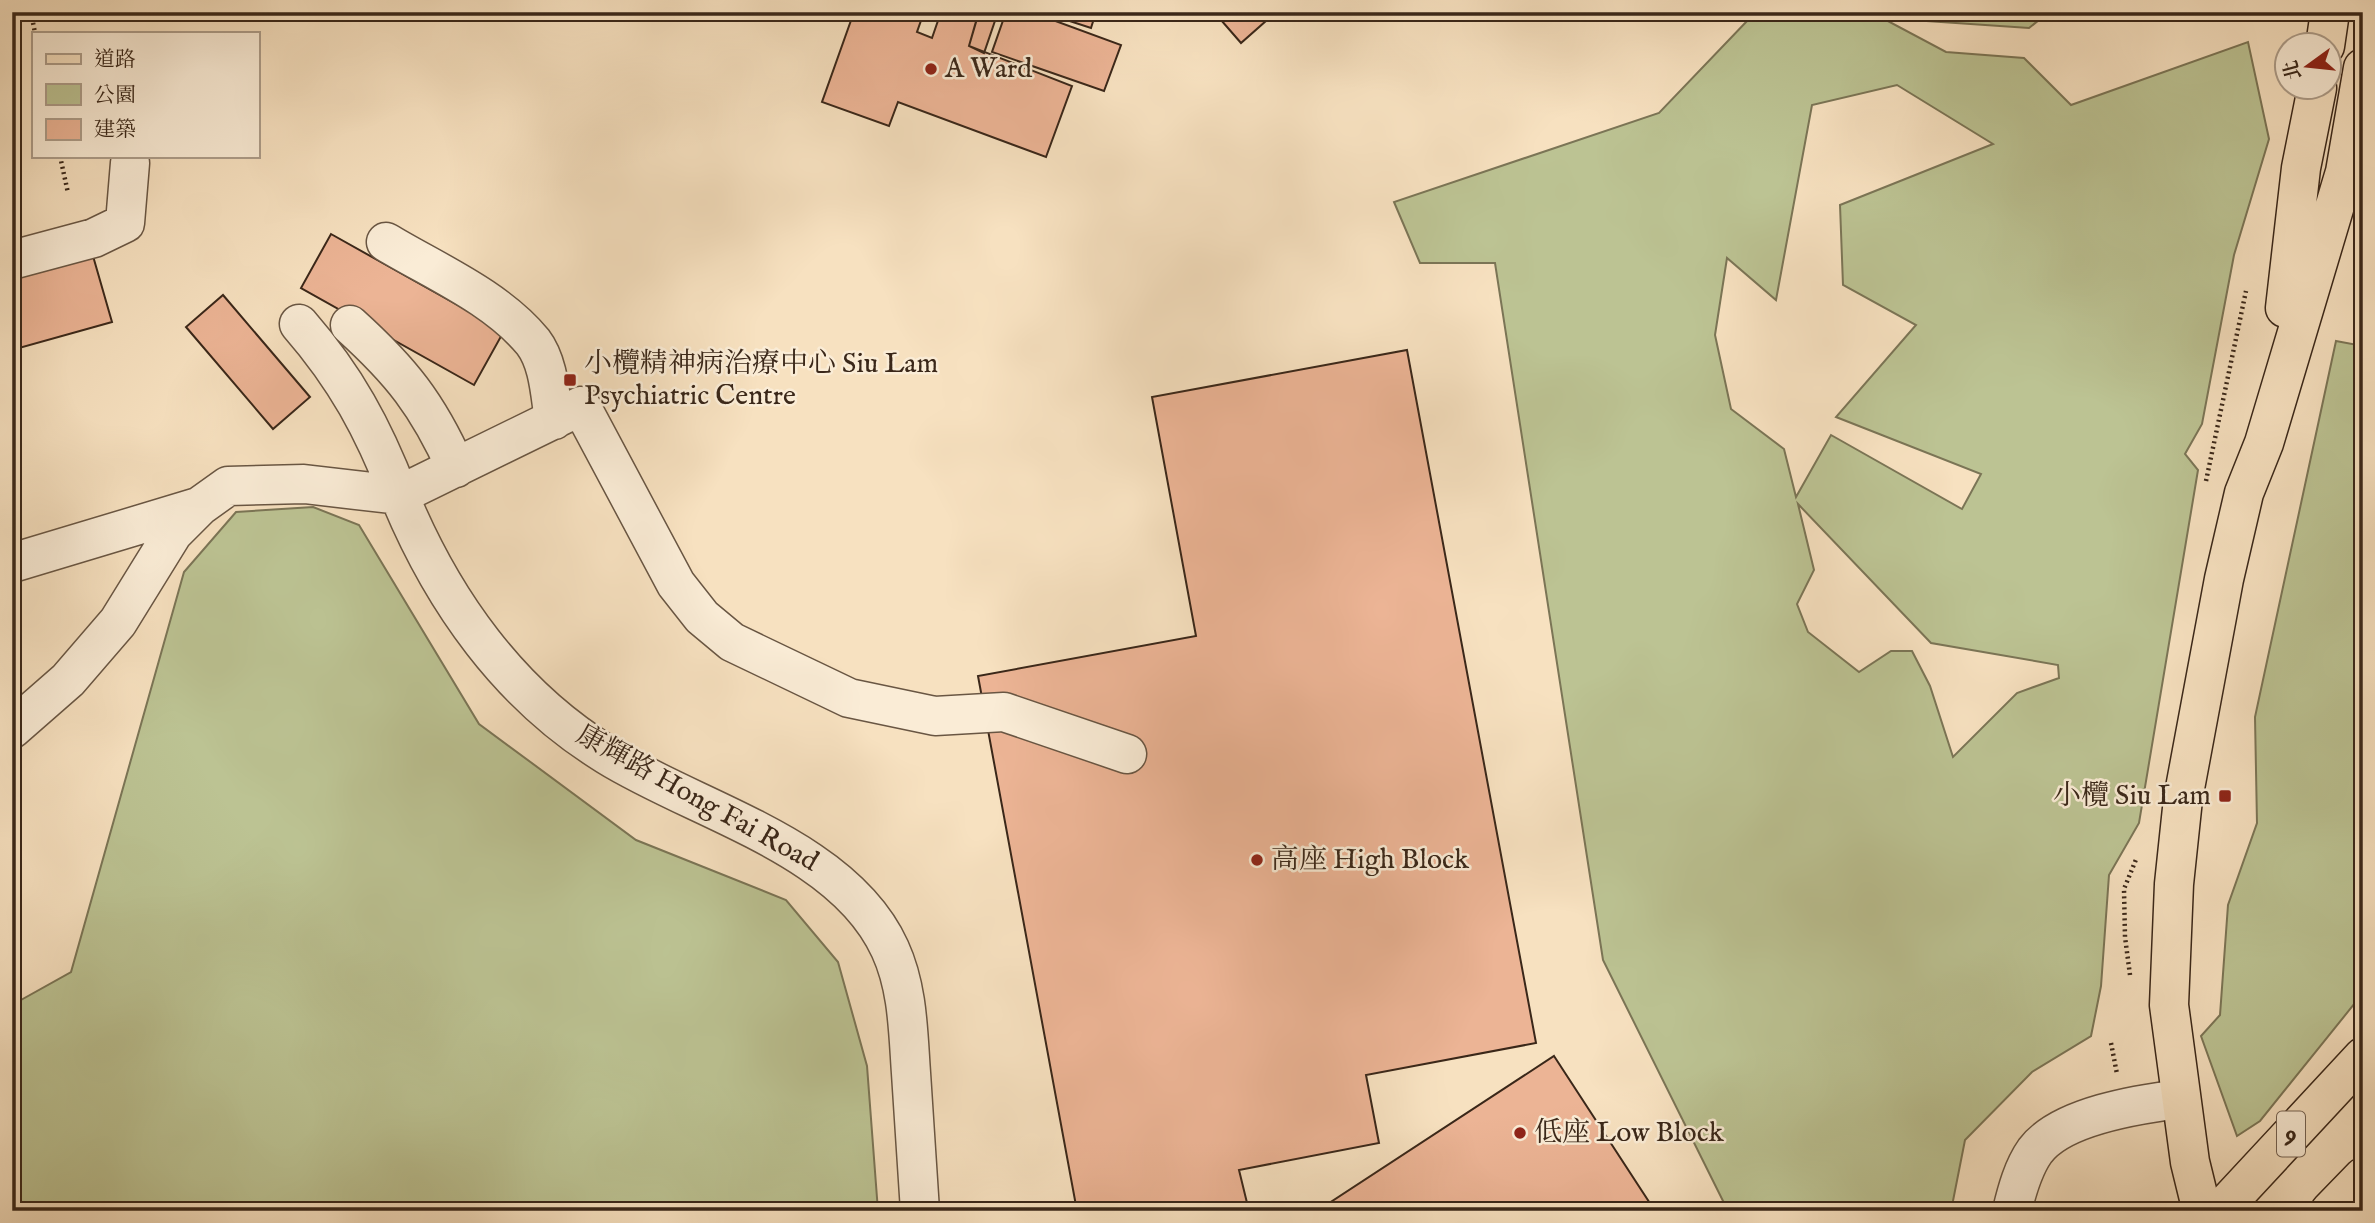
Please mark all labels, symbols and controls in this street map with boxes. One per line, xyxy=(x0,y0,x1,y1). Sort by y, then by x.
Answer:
legend xyxy=(32,32,259,158)
north arrow xyxy=(2274,32,2344,102)
text: 道路 xyxy=(94,47,136,74)
place label: A Ward xyxy=(944,52,1032,87)
text: 北 xyxy=(2279,58,2308,82)
marker: A Ward xyxy=(923,61,939,77)
text: 公園 xyxy=(94,83,136,110)
text: 建築 xyxy=(94,117,136,144)
place label: 小欖精神病治療中心 Siu Lam Psychiatric Centre xyxy=(584,347,938,414)
marker: 小欖精神病治療中心 Siu Lam Psychiatric Centre xyxy=(562,372,578,388)
street label: 康輝路 Hong Fai Road xyxy=(570,718,824,880)
place label: 小欖 Siu Lam xyxy=(2053,779,2211,814)
marker: 小欖 Siu Lam xyxy=(2217,788,2233,804)
place label: 高座 High Block xyxy=(1271,843,1470,878)
marker: 高座 High Block xyxy=(1249,852,1265,868)
road number: 9 xyxy=(2277,1112,2305,1156)
place label: 低座 Low Block xyxy=(1534,1116,1725,1151)
marker: 低座 Low Block xyxy=(1512,1125,1528,1141)

